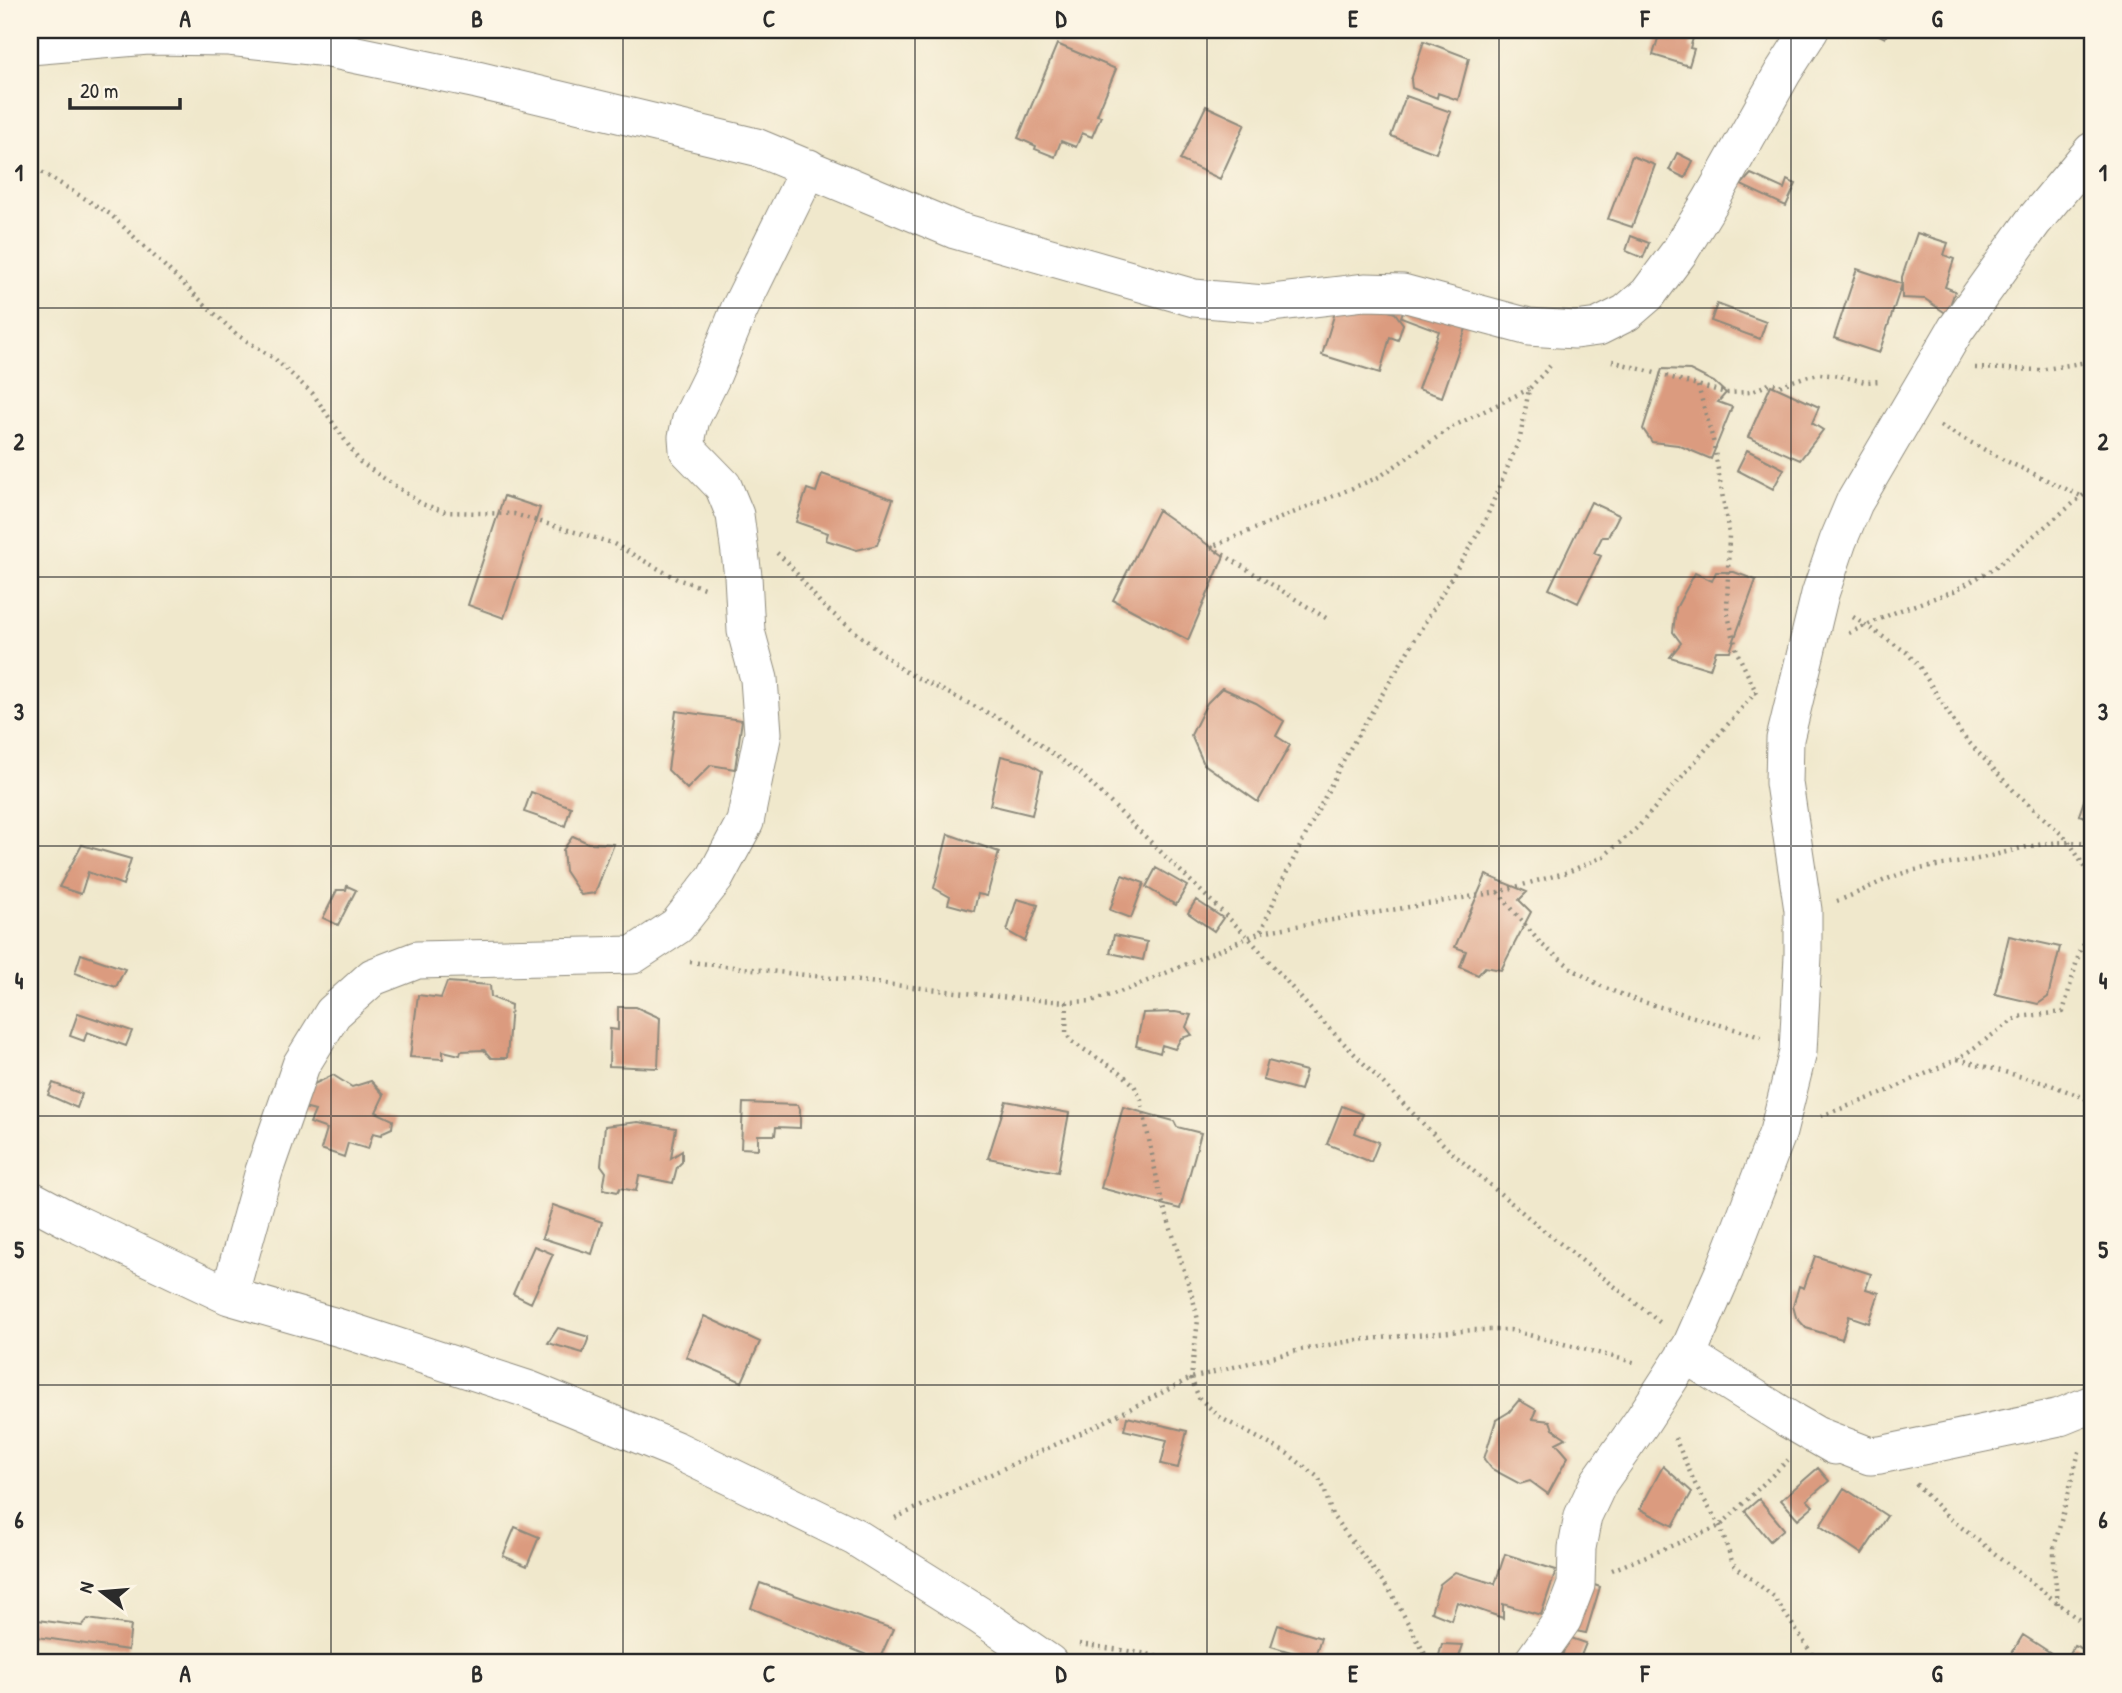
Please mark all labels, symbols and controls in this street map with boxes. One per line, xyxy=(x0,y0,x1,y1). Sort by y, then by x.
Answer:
text: A xyxy=(179,3,191,34)
text: B xyxy=(471,3,483,34)
text: C xyxy=(763,3,775,34)
text: D xyxy=(1056,3,1068,34)
text: E xyxy=(1348,3,1359,34)
text: F xyxy=(1640,3,1651,34)
text: G xyxy=(1931,3,1943,34)
scale bar xyxy=(70,66,180,110)
text: 20 m xyxy=(80,76,118,105)
text: 1 xyxy=(15,157,23,188)
text: 1 xyxy=(2099,157,2107,188)
text: 2 xyxy=(14,426,25,457)
text: 2 xyxy=(2098,426,2109,457)
text: 3 xyxy=(14,696,24,727)
text: 3 xyxy=(2098,696,2108,727)
text: 4 xyxy=(15,965,24,996)
text: 4 xyxy=(2099,965,2108,996)
text: 5 xyxy=(14,1234,24,1265)
text: 5 xyxy=(2098,1234,2108,1265)
text: 6 xyxy=(14,1504,24,1535)
text: 6 xyxy=(2098,1504,2108,1535)
north arrow xyxy=(66,1556,136,1626)
text: N xyxy=(72,1579,100,1596)
text: A xyxy=(179,1658,191,1689)
text: B xyxy=(471,1658,483,1689)
text: C xyxy=(763,1658,775,1689)
text: D xyxy=(1056,1658,1068,1689)
text: E xyxy=(1348,1658,1359,1689)
text: F xyxy=(1640,1658,1651,1689)
text: G xyxy=(1931,1658,1943,1689)

